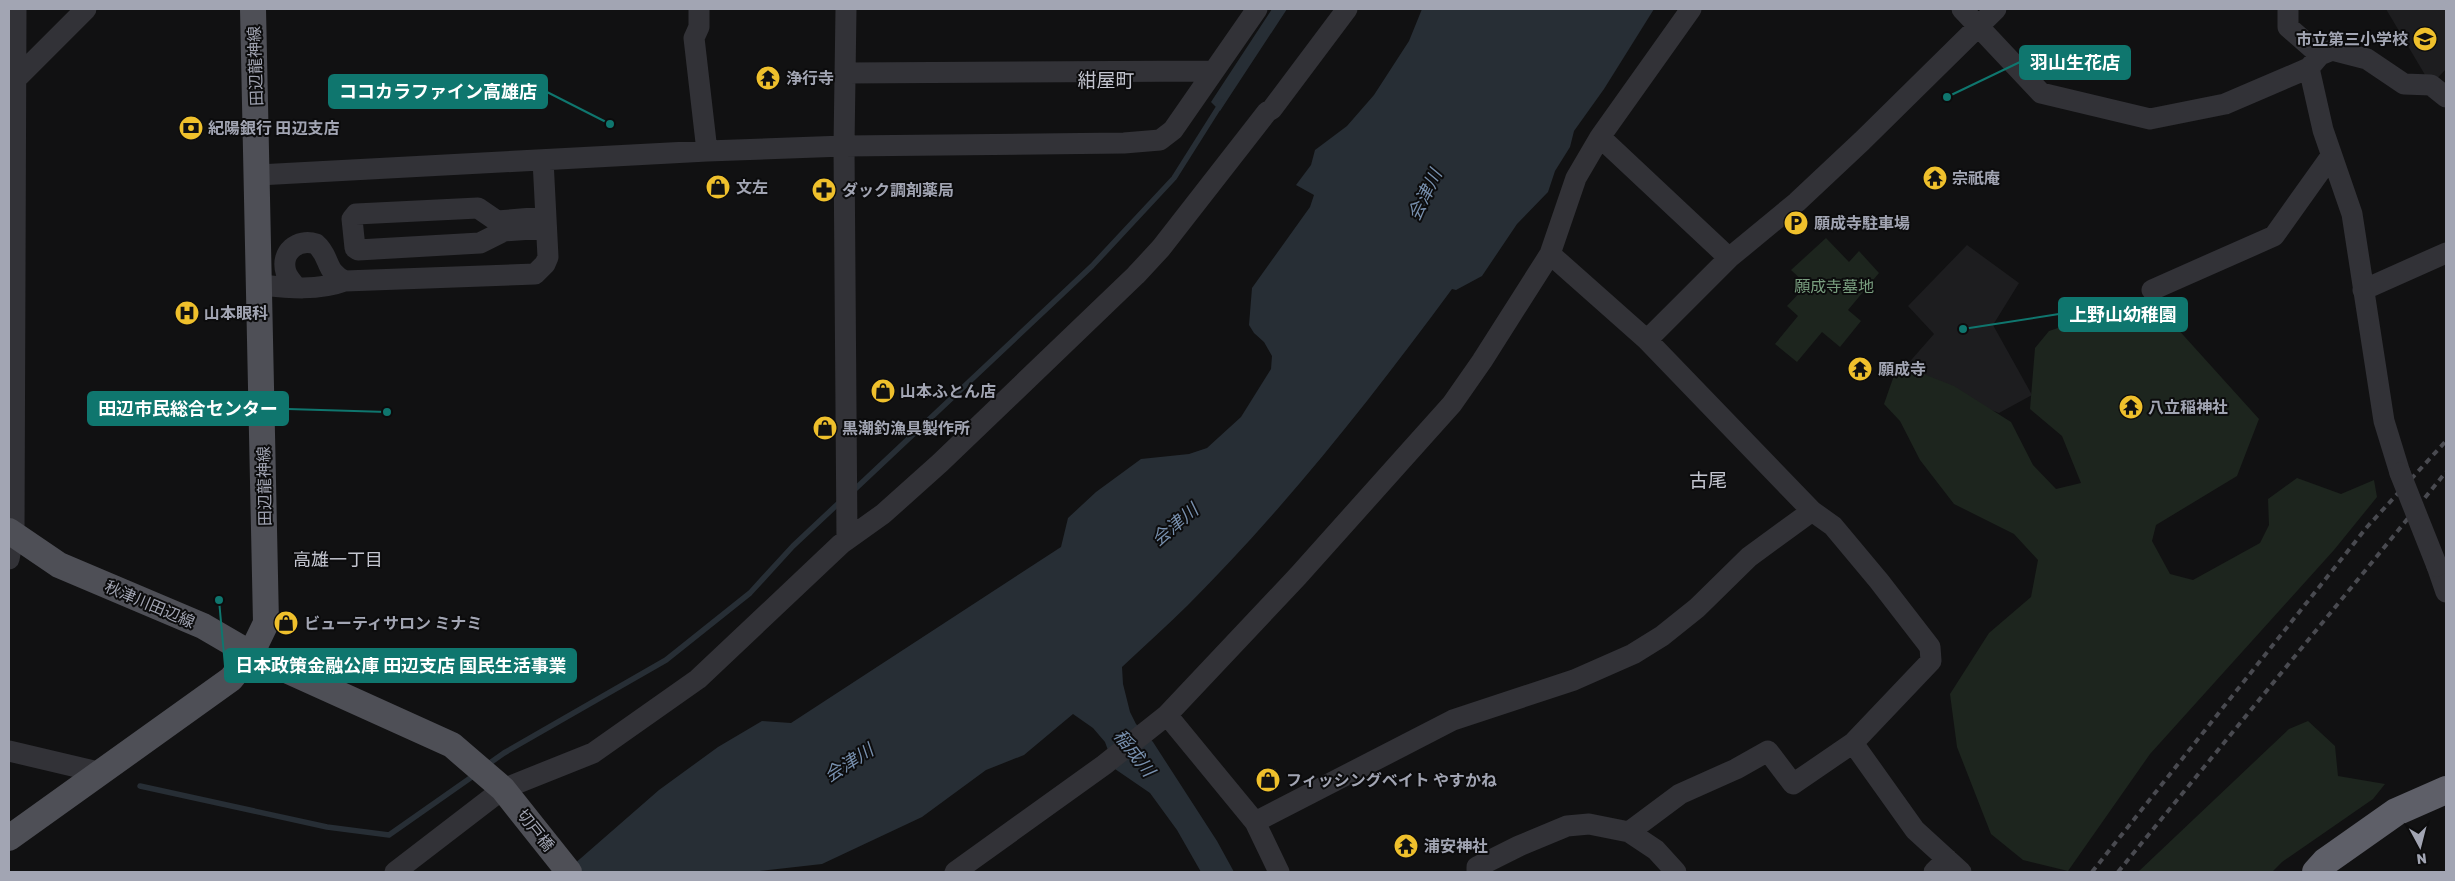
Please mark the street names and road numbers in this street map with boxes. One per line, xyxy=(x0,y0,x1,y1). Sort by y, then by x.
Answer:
street label: 田辺龍神線 xyxy=(245,26,266,106)
street label: 田辺龍神線 xyxy=(254,446,275,526)
street label: 秋津川田辺線 xyxy=(102,577,198,632)
street label: 切戸橋 xyxy=(513,806,558,855)

